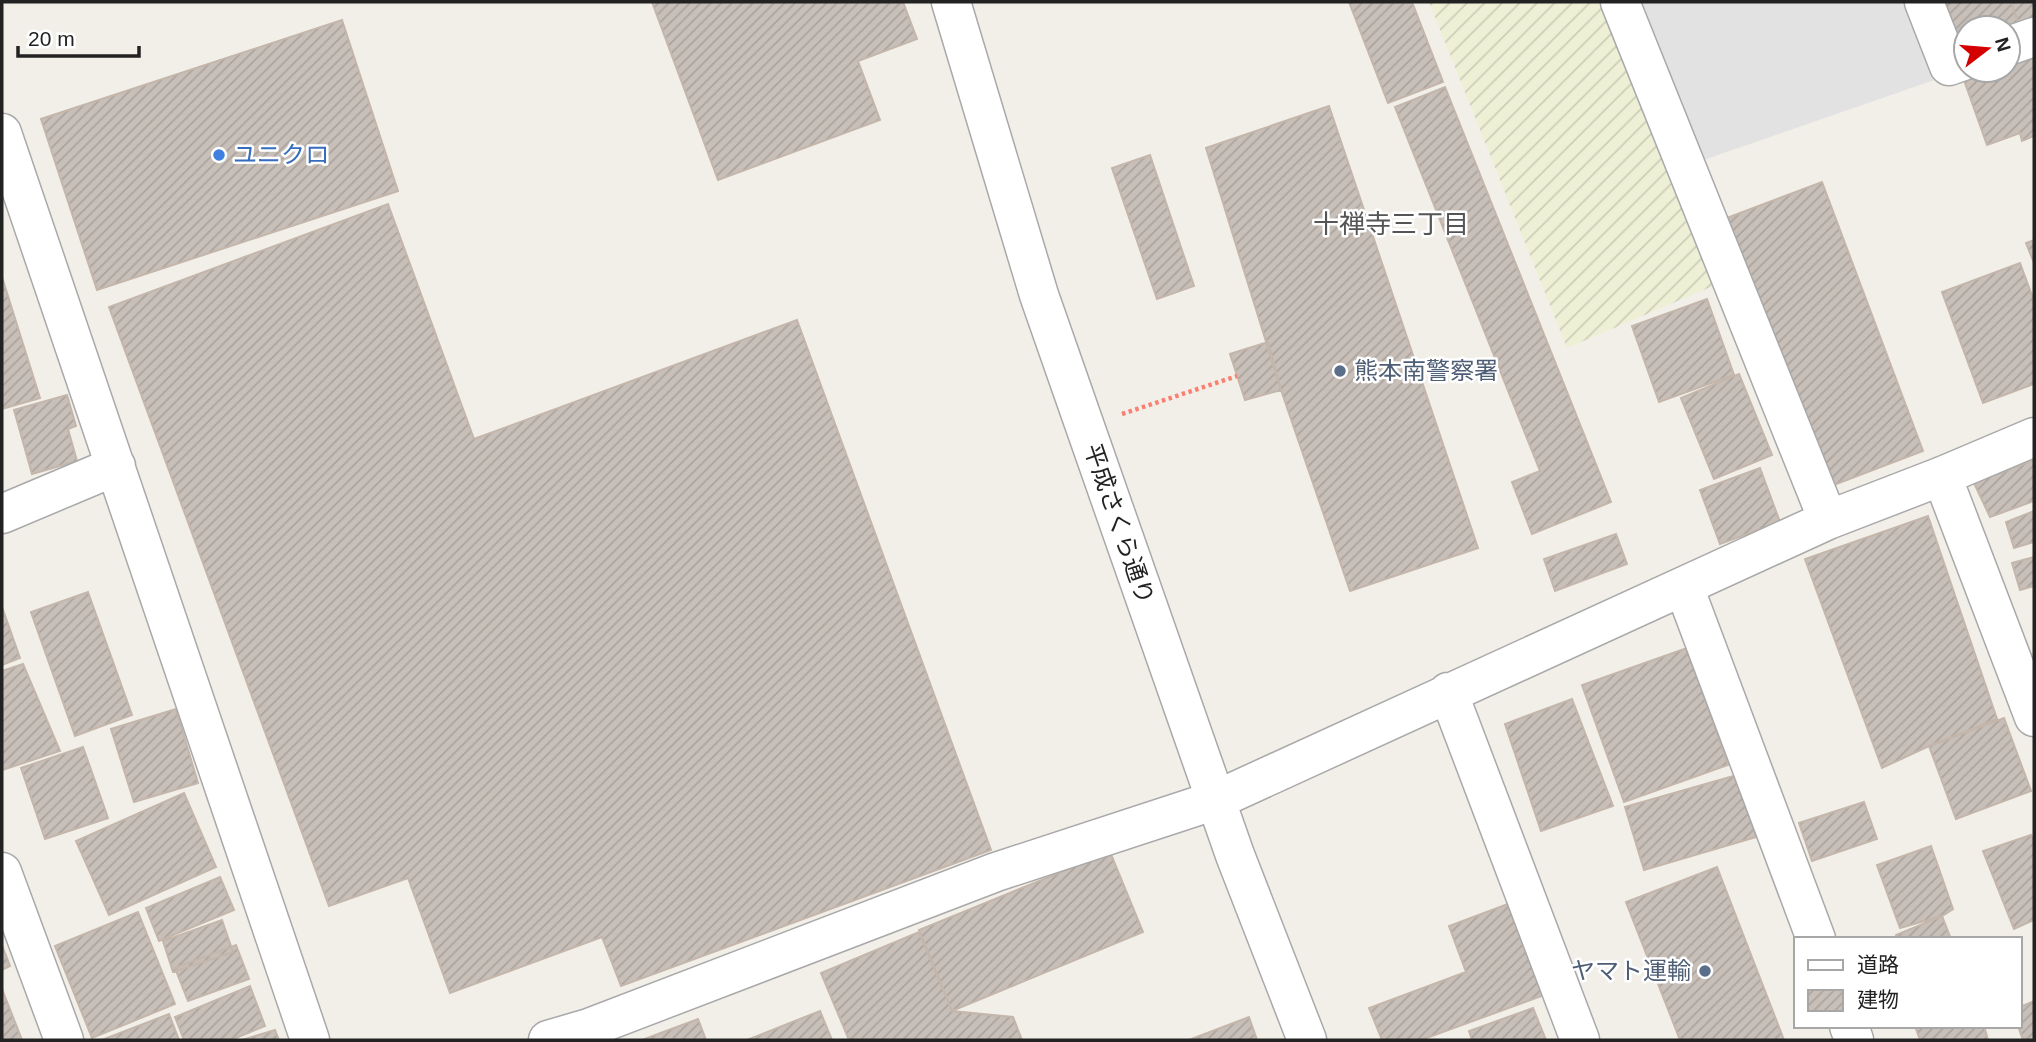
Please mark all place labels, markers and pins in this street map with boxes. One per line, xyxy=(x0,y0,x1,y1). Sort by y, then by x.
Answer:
place label: ユニクロ xyxy=(233,141,329,168)
marker: ユニクロ xyxy=(211,147,227,163)
place label: 熊本南警察署 xyxy=(1354,357,1498,384)
marker: 熊本南警察署 xyxy=(1332,363,1348,379)
place label: ヤマト運輸 xyxy=(1571,957,1691,984)
marker: ヤマト運輸 xyxy=(1697,963,1713,979)

